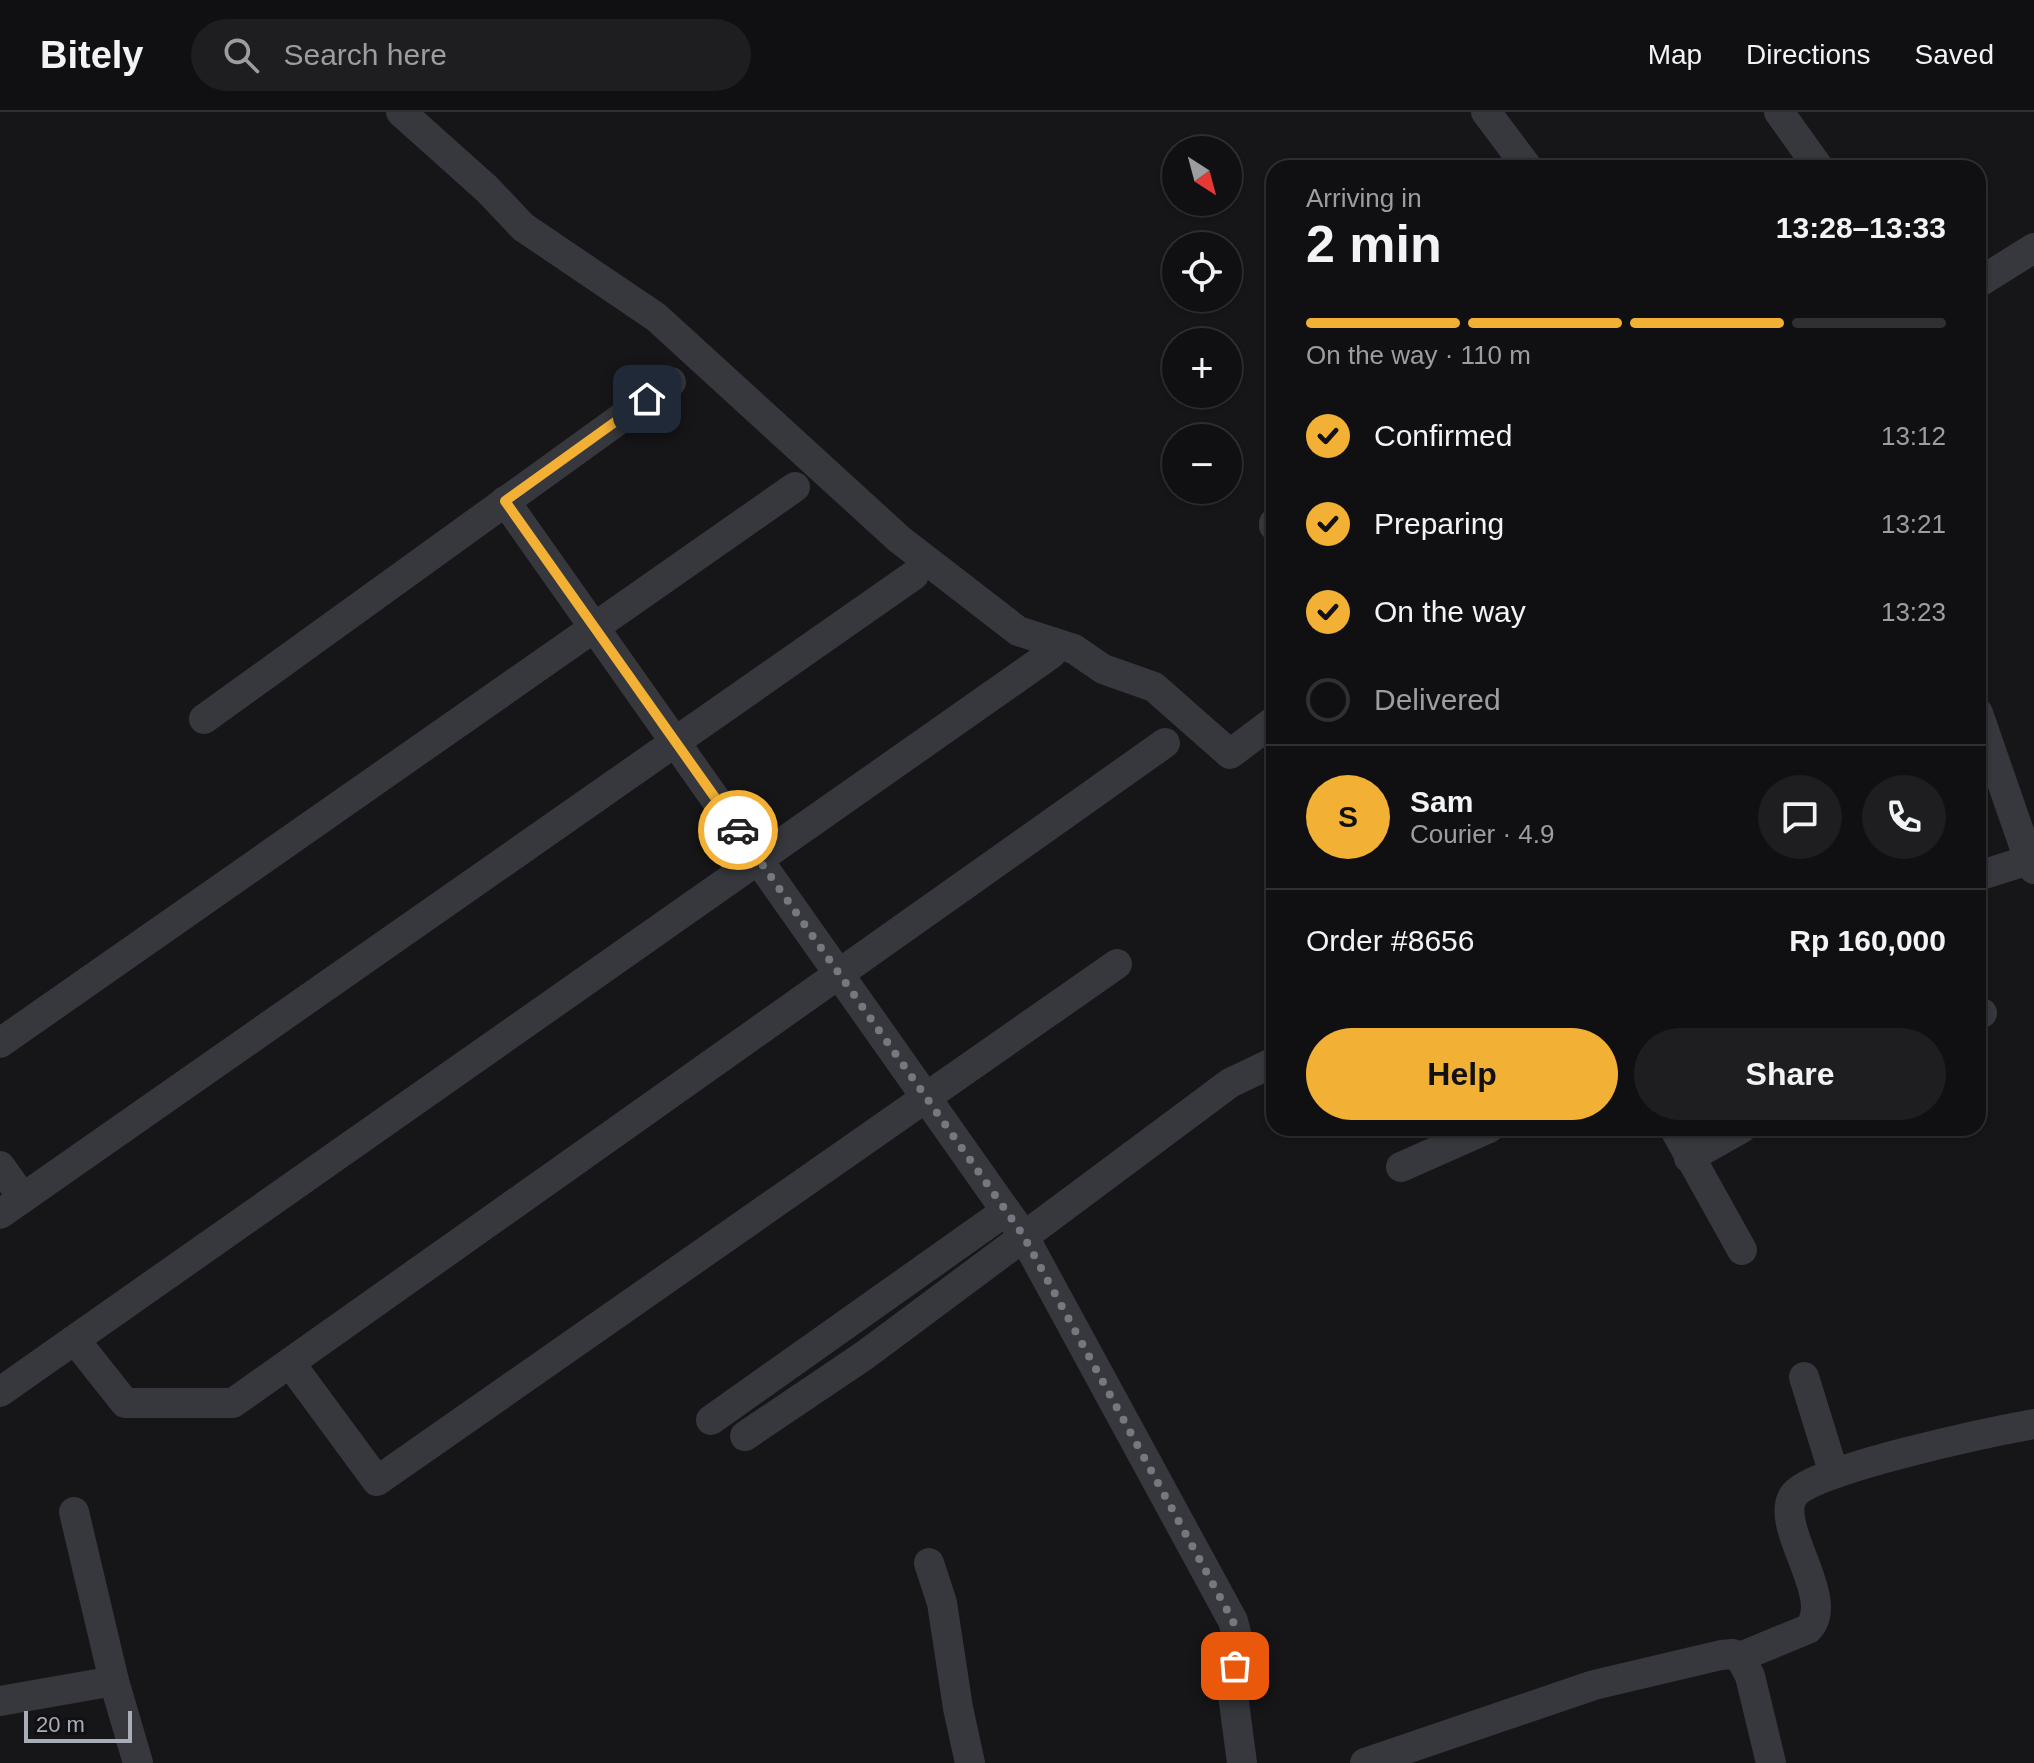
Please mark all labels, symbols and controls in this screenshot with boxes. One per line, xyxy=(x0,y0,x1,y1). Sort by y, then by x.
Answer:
search box xyxy=(191,19,751,91)
icon: search xyxy=(219,33,263,77)
text: Bitely xyxy=(40,34,143,76)
text: Search here xyxy=(283,38,447,71)
text: Map xyxy=(1648,39,1702,70)
text: Directions xyxy=(1746,39,1871,70)
text: Saved xyxy=(1915,39,1994,70)
north arrow xyxy=(1162,136,1242,216)
map controls xyxy=(1162,136,1242,504)
text: Arriving in xyxy=(1306,183,1422,213)
text: 13:28–13:33 xyxy=(1776,211,1946,244)
text: 2 min xyxy=(1306,215,1442,273)
button: locate xyxy=(1162,232,1242,312)
button: + xyxy=(1162,328,1242,408)
text: On the way · 110 m xyxy=(1306,340,1531,370)
pin xyxy=(613,365,681,433)
icon: home xyxy=(625,377,669,421)
icon: check xyxy=(1306,414,1350,458)
text: Confirmed xyxy=(1374,419,1512,452)
text: 13:12 xyxy=(1881,421,1946,451)
button: − xyxy=(1162,424,1242,504)
icon: check xyxy=(1306,502,1350,546)
text: Preparing xyxy=(1374,507,1504,540)
text: 13:21 xyxy=(1881,509,1946,539)
icon: check xyxy=(1306,590,1350,634)
text: On the way xyxy=(1374,595,1526,628)
text: 13:23 xyxy=(1881,597,1946,627)
text: Delivered xyxy=(1374,683,1501,716)
button: chat xyxy=(1758,775,1842,859)
button: phone xyxy=(1862,775,1946,859)
text: Sam xyxy=(1410,785,1473,818)
courier xyxy=(698,790,778,870)
text: S xyxy=(1338,800,1358,833)
icon: car xyxy=(716,808,760,852)
text: Courier · 4.9 xyxy=(1410,819,1555,849)
text: Order #8656 xyxy=(1306,924,1474,957)
text: Rp 160,000 xyxy=(1789,924,1946,957)
button: Help xyxy=(1306,1028,1618,1120)
button: Share xyxy=(1634,1028,1946,1120)
pin xyxy=(1201,1632,1269,1700)
icon: bag xyxy=(1213,1644,1257,1688)
scale bar xyxy=(24,1707,132,1743)
text: 20 m xyxy=(36,1712,85,1737)

